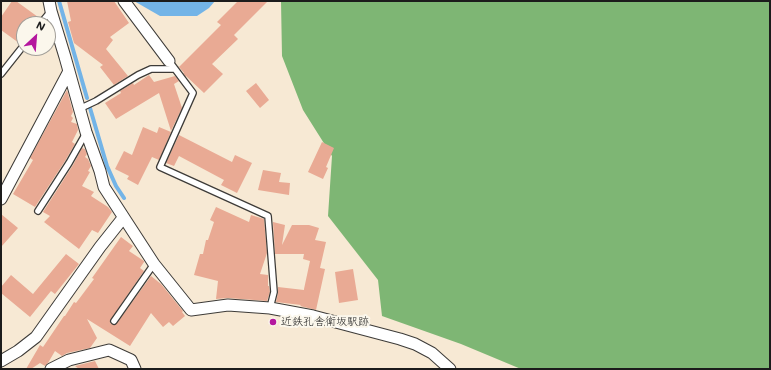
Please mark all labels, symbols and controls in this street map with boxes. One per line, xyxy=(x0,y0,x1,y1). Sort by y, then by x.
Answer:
north arrow xyxy=(16,16,56,56)
text: N xyxy=(34,17,48,34)
place label: 近鉄孔舎衛坂駅跡 xyxy=(281,315,369,329)
marker: 近鉄孔舎衛坂駅跡 xyxy=(268,317,278,327)

